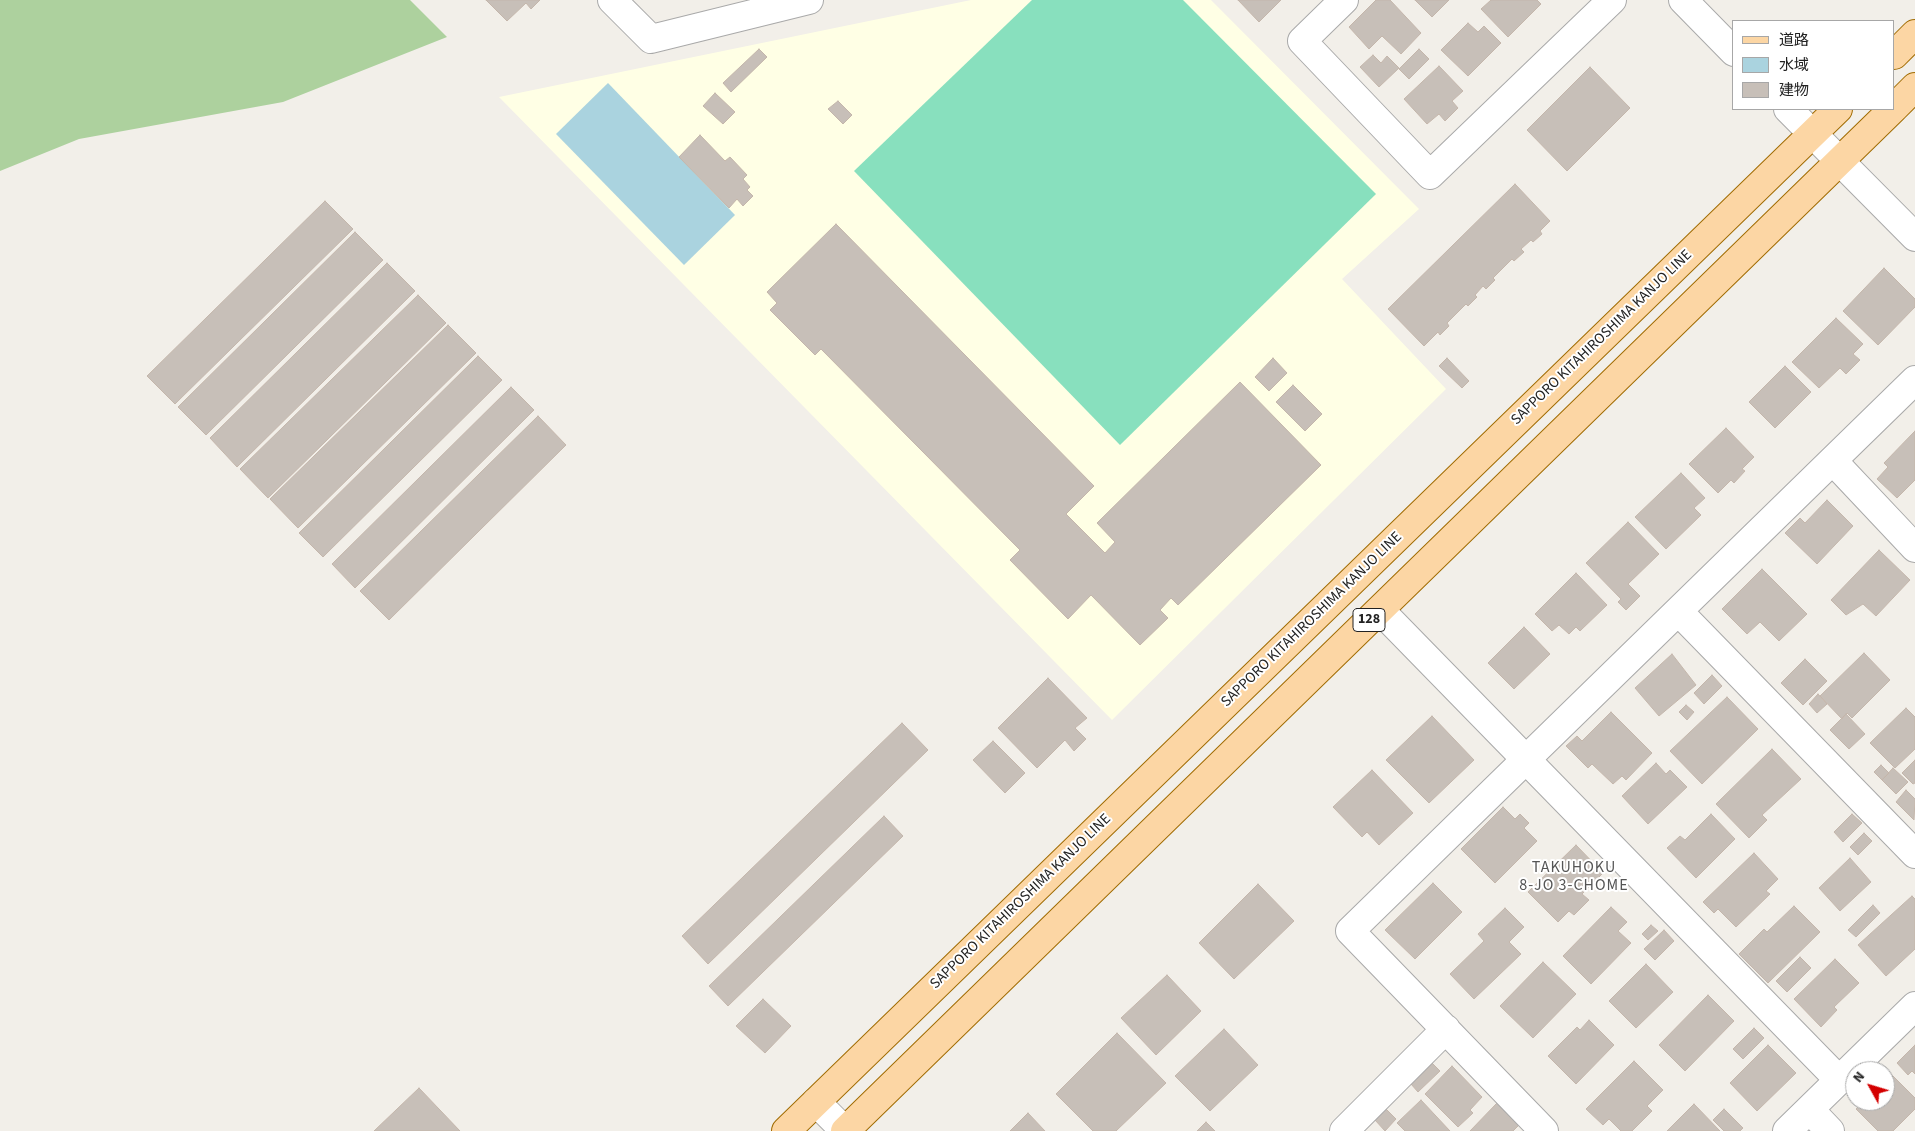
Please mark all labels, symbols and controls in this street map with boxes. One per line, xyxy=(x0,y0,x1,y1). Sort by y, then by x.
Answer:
legend xyxy=(1732,20,1895,110)
text: 道路 xyxy=(1779,30,1809,51)
text: 水域 xyxy=(1779,55,1809,76)
text: 建物 xyxy=(1779,80,1809,101)
street label: SAPPORO KITAHIROSHIMA KANJO LINE xyxy=(1508,247,1696,429)
street label: SAPPORO KITAHIROSHIMA KANJO LINE xyxy=(1218,529,1406,711)
road number: 128 xyxy=(1353,608,1385,632)
street label: SAPPORO KITAHIROSHIMA KANJO LINE xyxy=(927,811,1115,993)
district label: TAKUHOKU 8-JO 3-CHOME xyxy=(1518,858,1630,896)
north arrow xyxy=(1845,1061,1895,1111)
text: N xyxy=(1848,1067,1870,1087)

